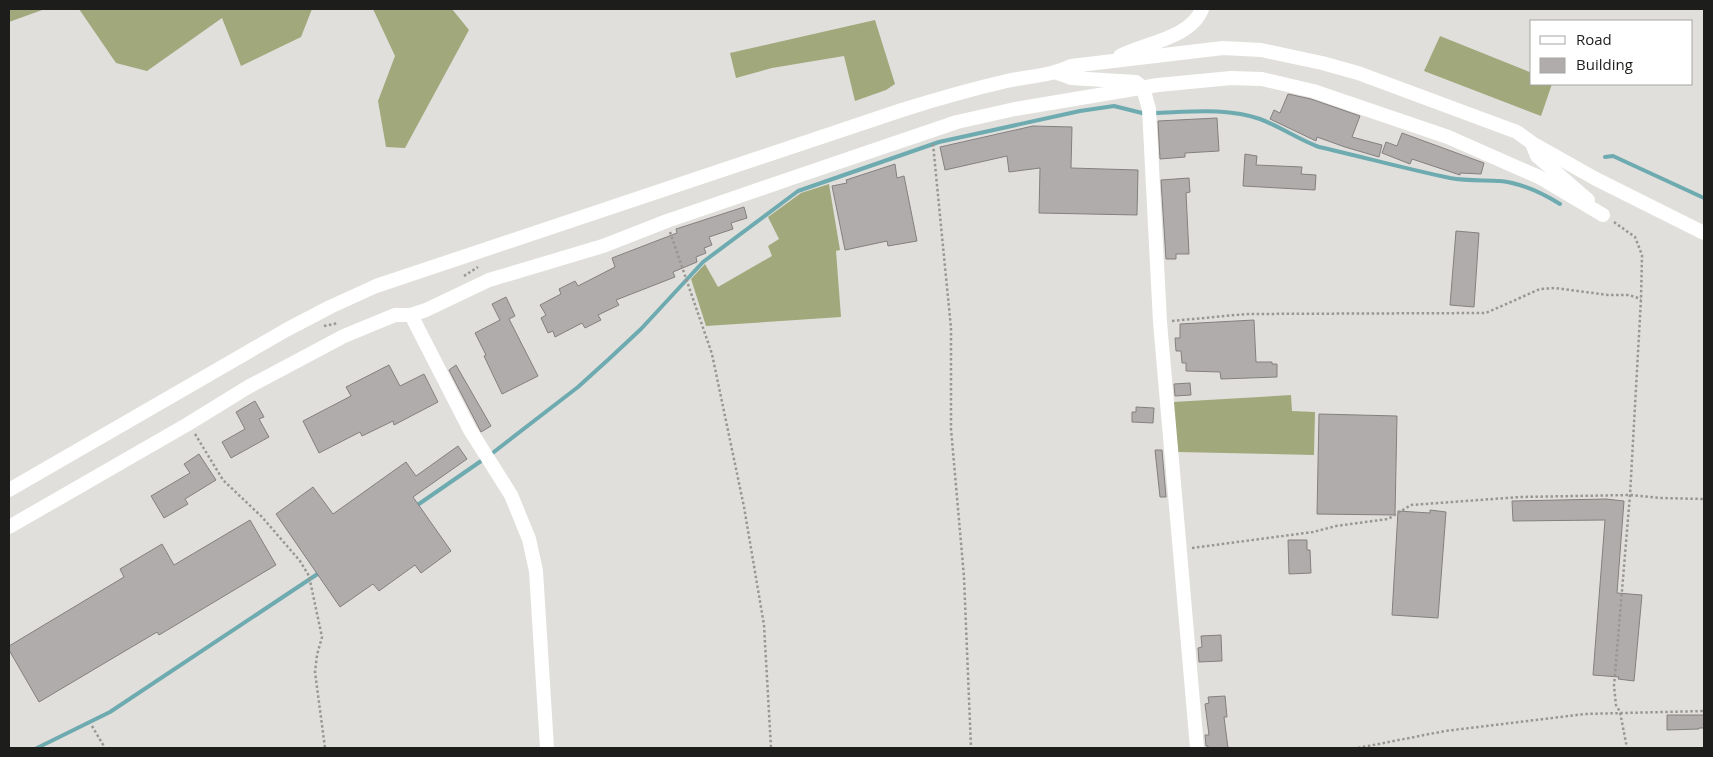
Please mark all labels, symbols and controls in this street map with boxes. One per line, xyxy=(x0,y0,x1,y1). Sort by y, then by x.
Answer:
legend xyxy=(1530,20,1693,85)
text: Road xyxy=(1576,29,1612,49)
text: Building xyxy=(1576,54,1633,74)

